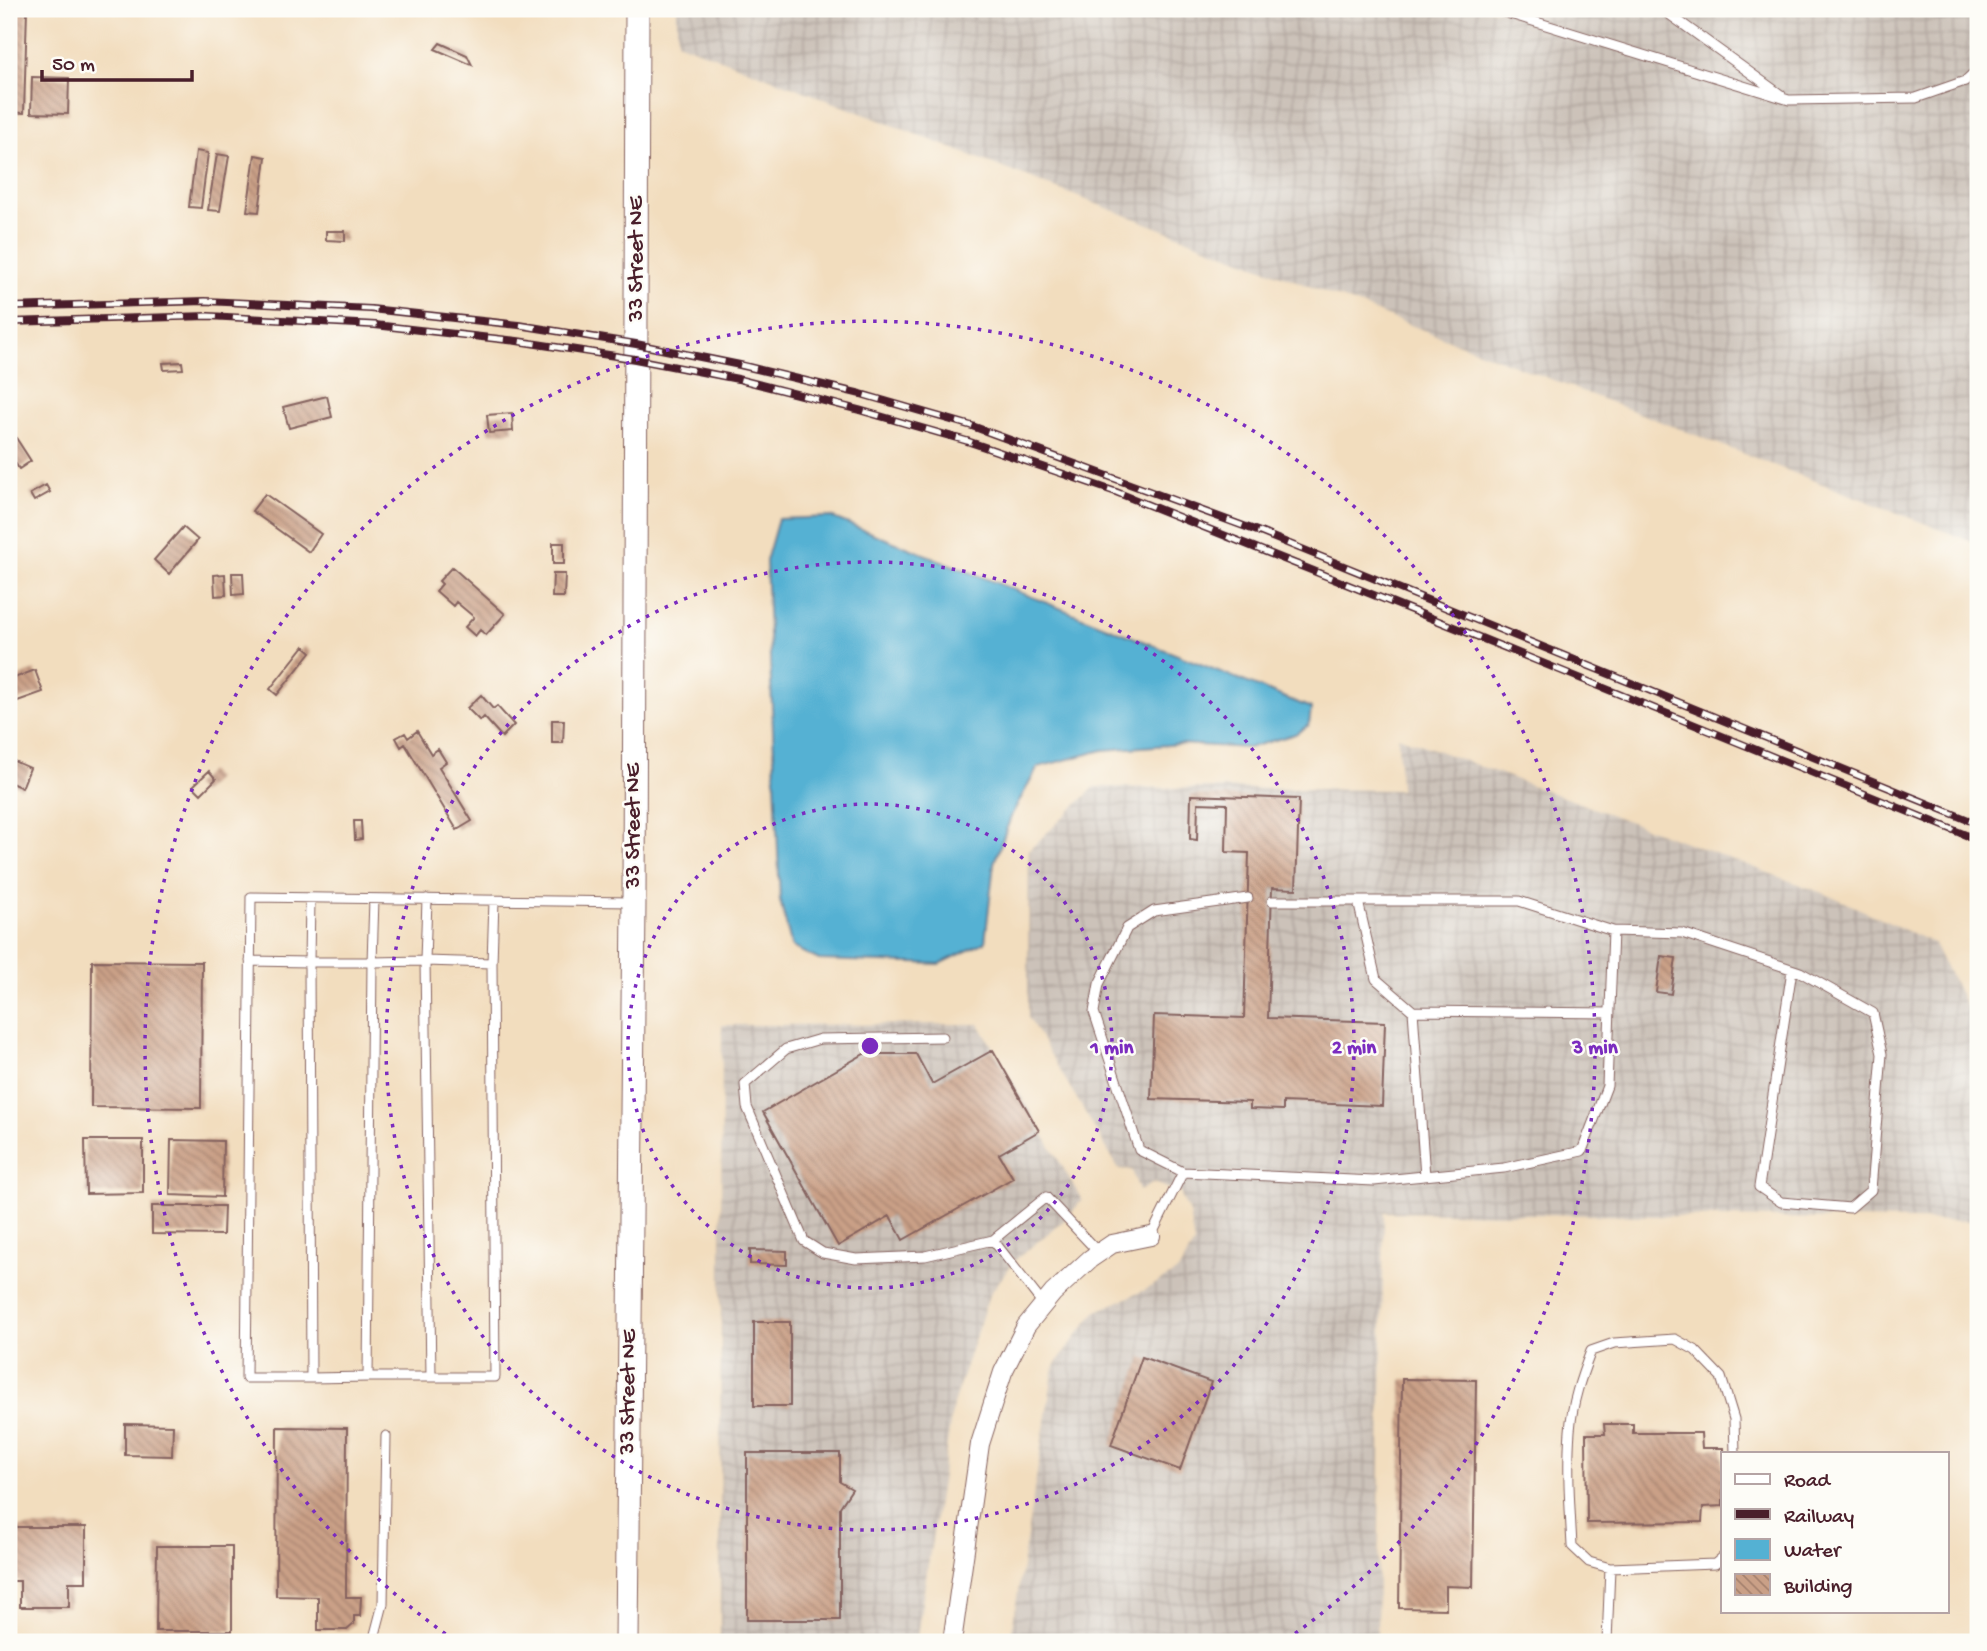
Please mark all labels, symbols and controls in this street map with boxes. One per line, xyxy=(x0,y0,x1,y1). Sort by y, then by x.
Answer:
scale bar xyxy=(42,38,192,82)
text: 50 m xyxy=(52,54,95,79)
street label: 33 Street NE xyxy=(624,195,651,323)
street label: 33 Street NE xyxy=(621,762,648,890)
centre of rings xyxy=(858,1034,882,1058)
text: 1 min xyxy=(1090,1037,1134,1062)
text: 2 min xyxy=(1332,1037,1377,1062)
text: 3 min xyxy=(1571,1037,1619,1062)
street label: 33 Street NE xyxy=(614,1327,644,1456)
legend xyxy=(1721,1452,1948,1612)
text: Road xyxy=(1784,1470,1832,1495)
text: Railway xyxy=(1784,1506,1854,1531)
text: Water xyxy=(1784,1540,1842,1565)
text: Building xyxy=(1783,1576,1853,1601)

